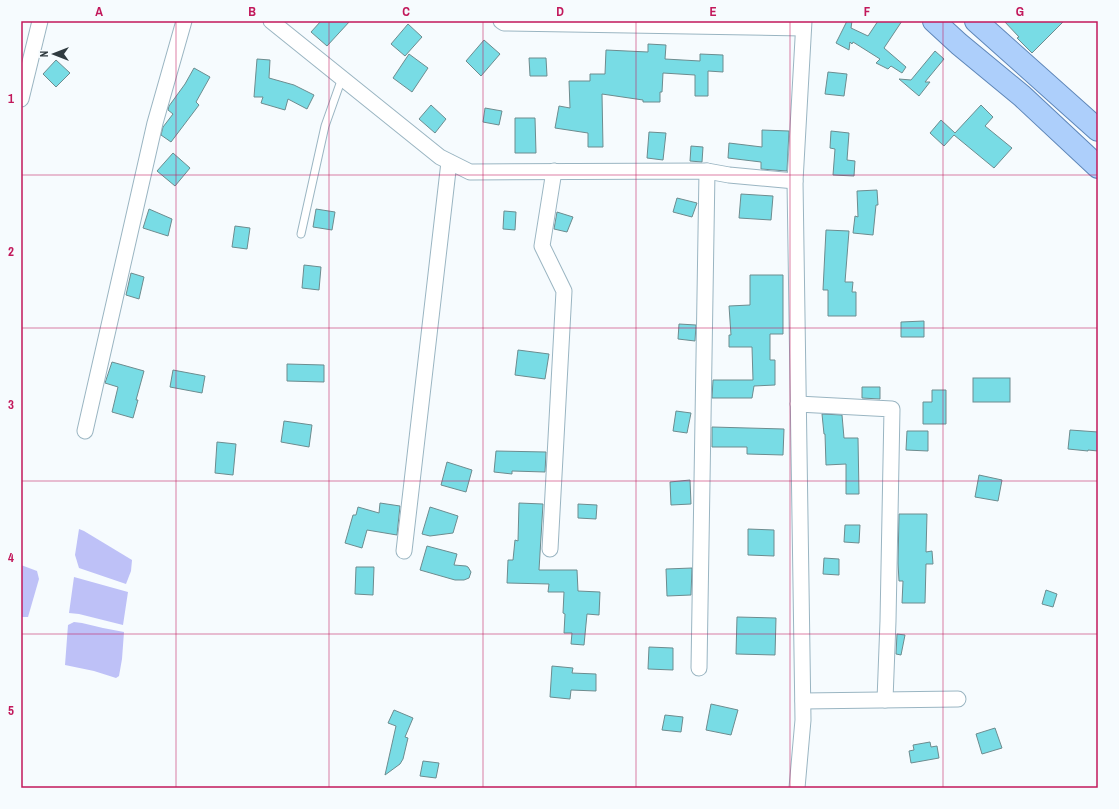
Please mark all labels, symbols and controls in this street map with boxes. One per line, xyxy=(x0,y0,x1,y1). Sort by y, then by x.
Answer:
text: A xyxy=(95,3,103,20)
text: B xyxy=(248,3,256,20)
text: C xyxy=(402,3,410,20)
text: D xyxy=(556,3,564,20)
text: E xyxy=(709,3,717,20)
text: F xyxy=(864,3,871,20)
text: G xyxy=(1016,3,1024,20)
north arrow xyxy=(34,34,74,74)
text: N xyxy=(37,51,51,57)
text: 1 xyxy=(8,90,14,107)
text: 2 xyxy=(8,243,14,260)
text: 3 xyxy=(8,396,14,413)
text: 4 xyxy=(8,549,14,566)
text: 5 xyxy=(8,702,14,719)

